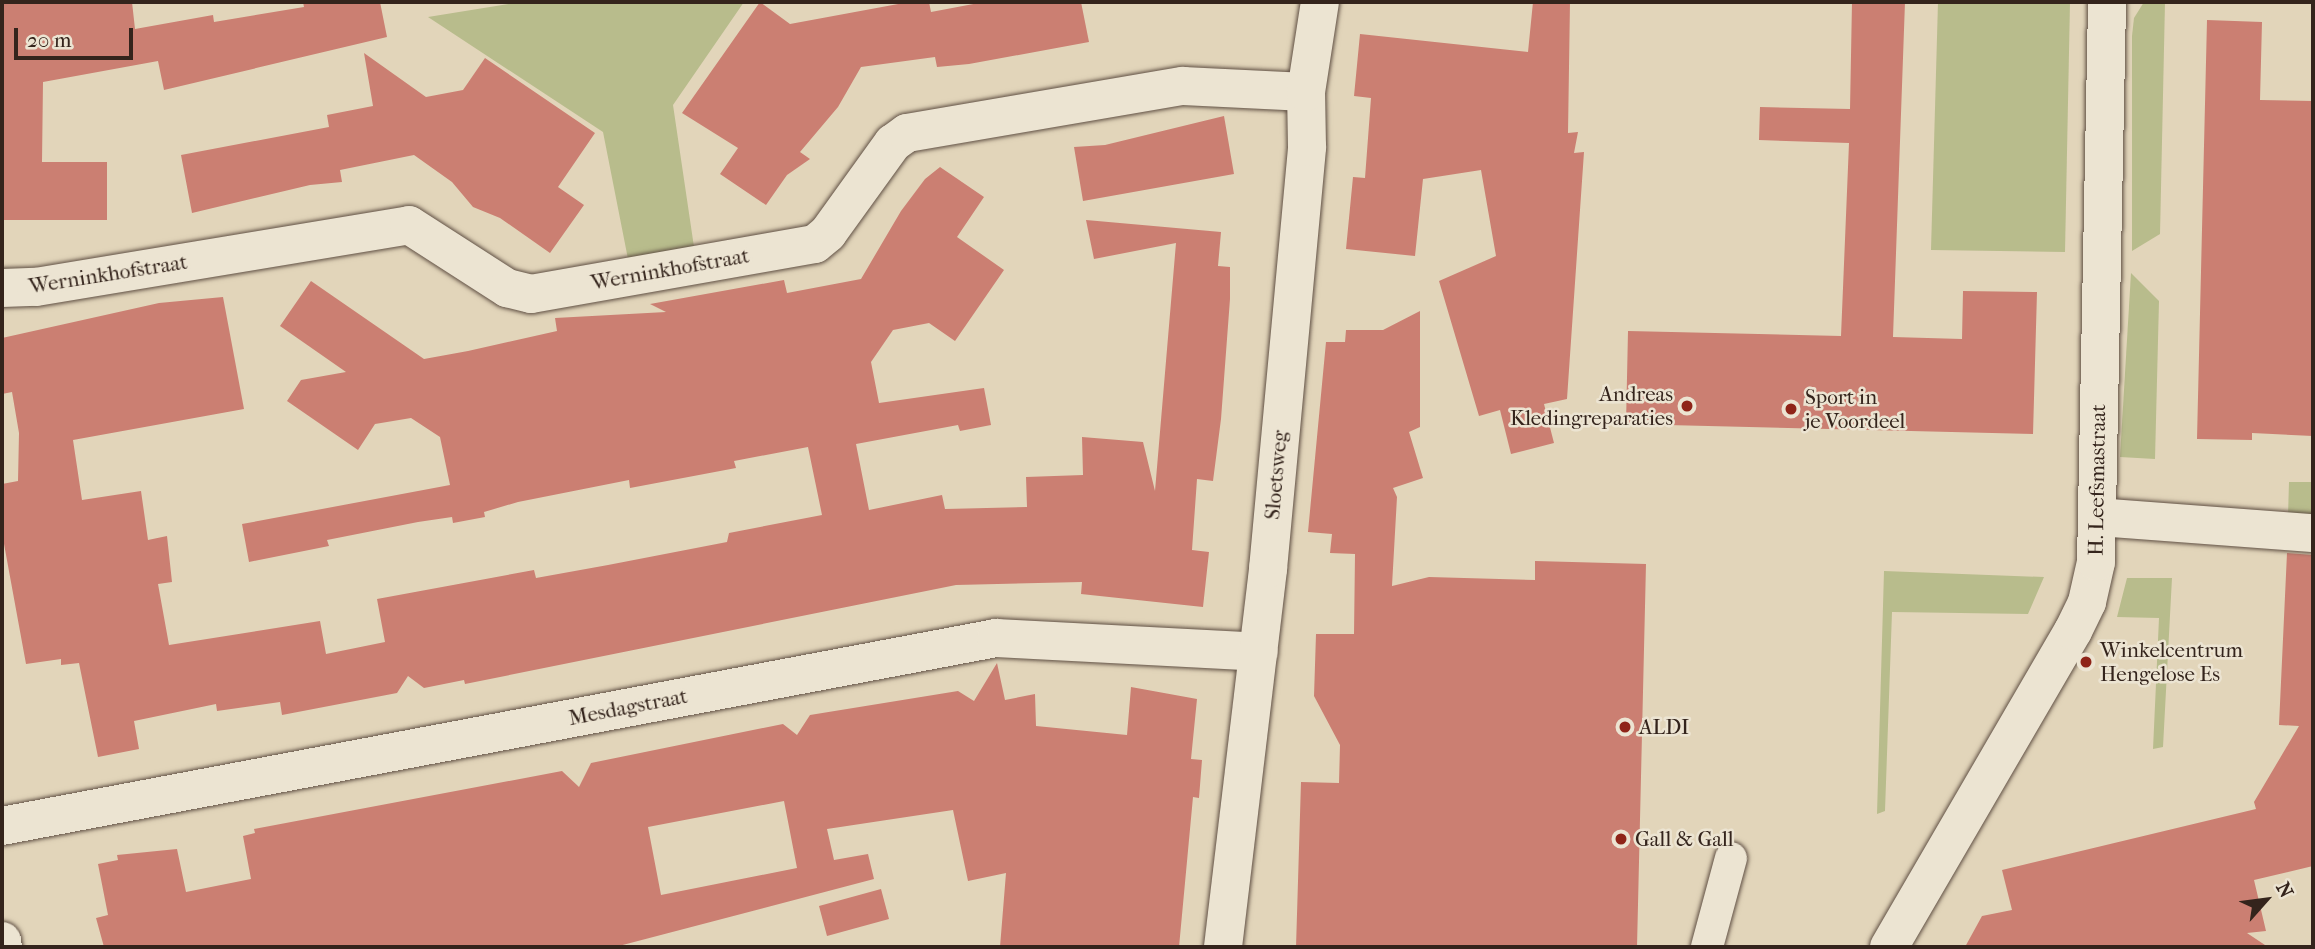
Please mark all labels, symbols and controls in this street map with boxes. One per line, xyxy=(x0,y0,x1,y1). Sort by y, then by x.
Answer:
scale bar xyxy=(18,14,136,58)
text: 20 m xyxy=(27,28,71,52)
street label: Werninkhofstraat xyxy=(589,243,751,295)
street label: Werninkhofstraat xyxy=(27,249,189,299)
place label: Andreas Kledingreparaties xyxy=(1510,381,1673,431)
place label: Sport in je Voordeel xyxy=(1805,384,1905,434)
marker: Andreas Kledingreparaties xyxy=(1679,398,1695,414)
marker: Sport in je Voordeel xyxy=(1783,401,1799,417)
street label: H. Leefsmastraat xyxy=(2083,404,2111,556)
street label: Sloetsweg xyxy=(1260,429,1292,521)
place label: Winkelcentrum Hengelose Es xyxy=(2100,637,2243,687)
marker: Winkelcentrum Hengelose Es xyxy=(2078,654,2094,670)
street label: Mesdagstraat xyxy=(566,683,690,731)
place label: ALDI xyxy=(1639,714,1689,740)
marker: ALDI xyxy=(1617,719,1633,735)
place label: Gall & Gall xyxy=(1635,826,1734,852)
marker: Gall & Gall xyxy=(1613,831,1629,847)
north arrow xyxy=(2231,865,2301,935)
text: N xyxy=(2271,879,2298,902)

